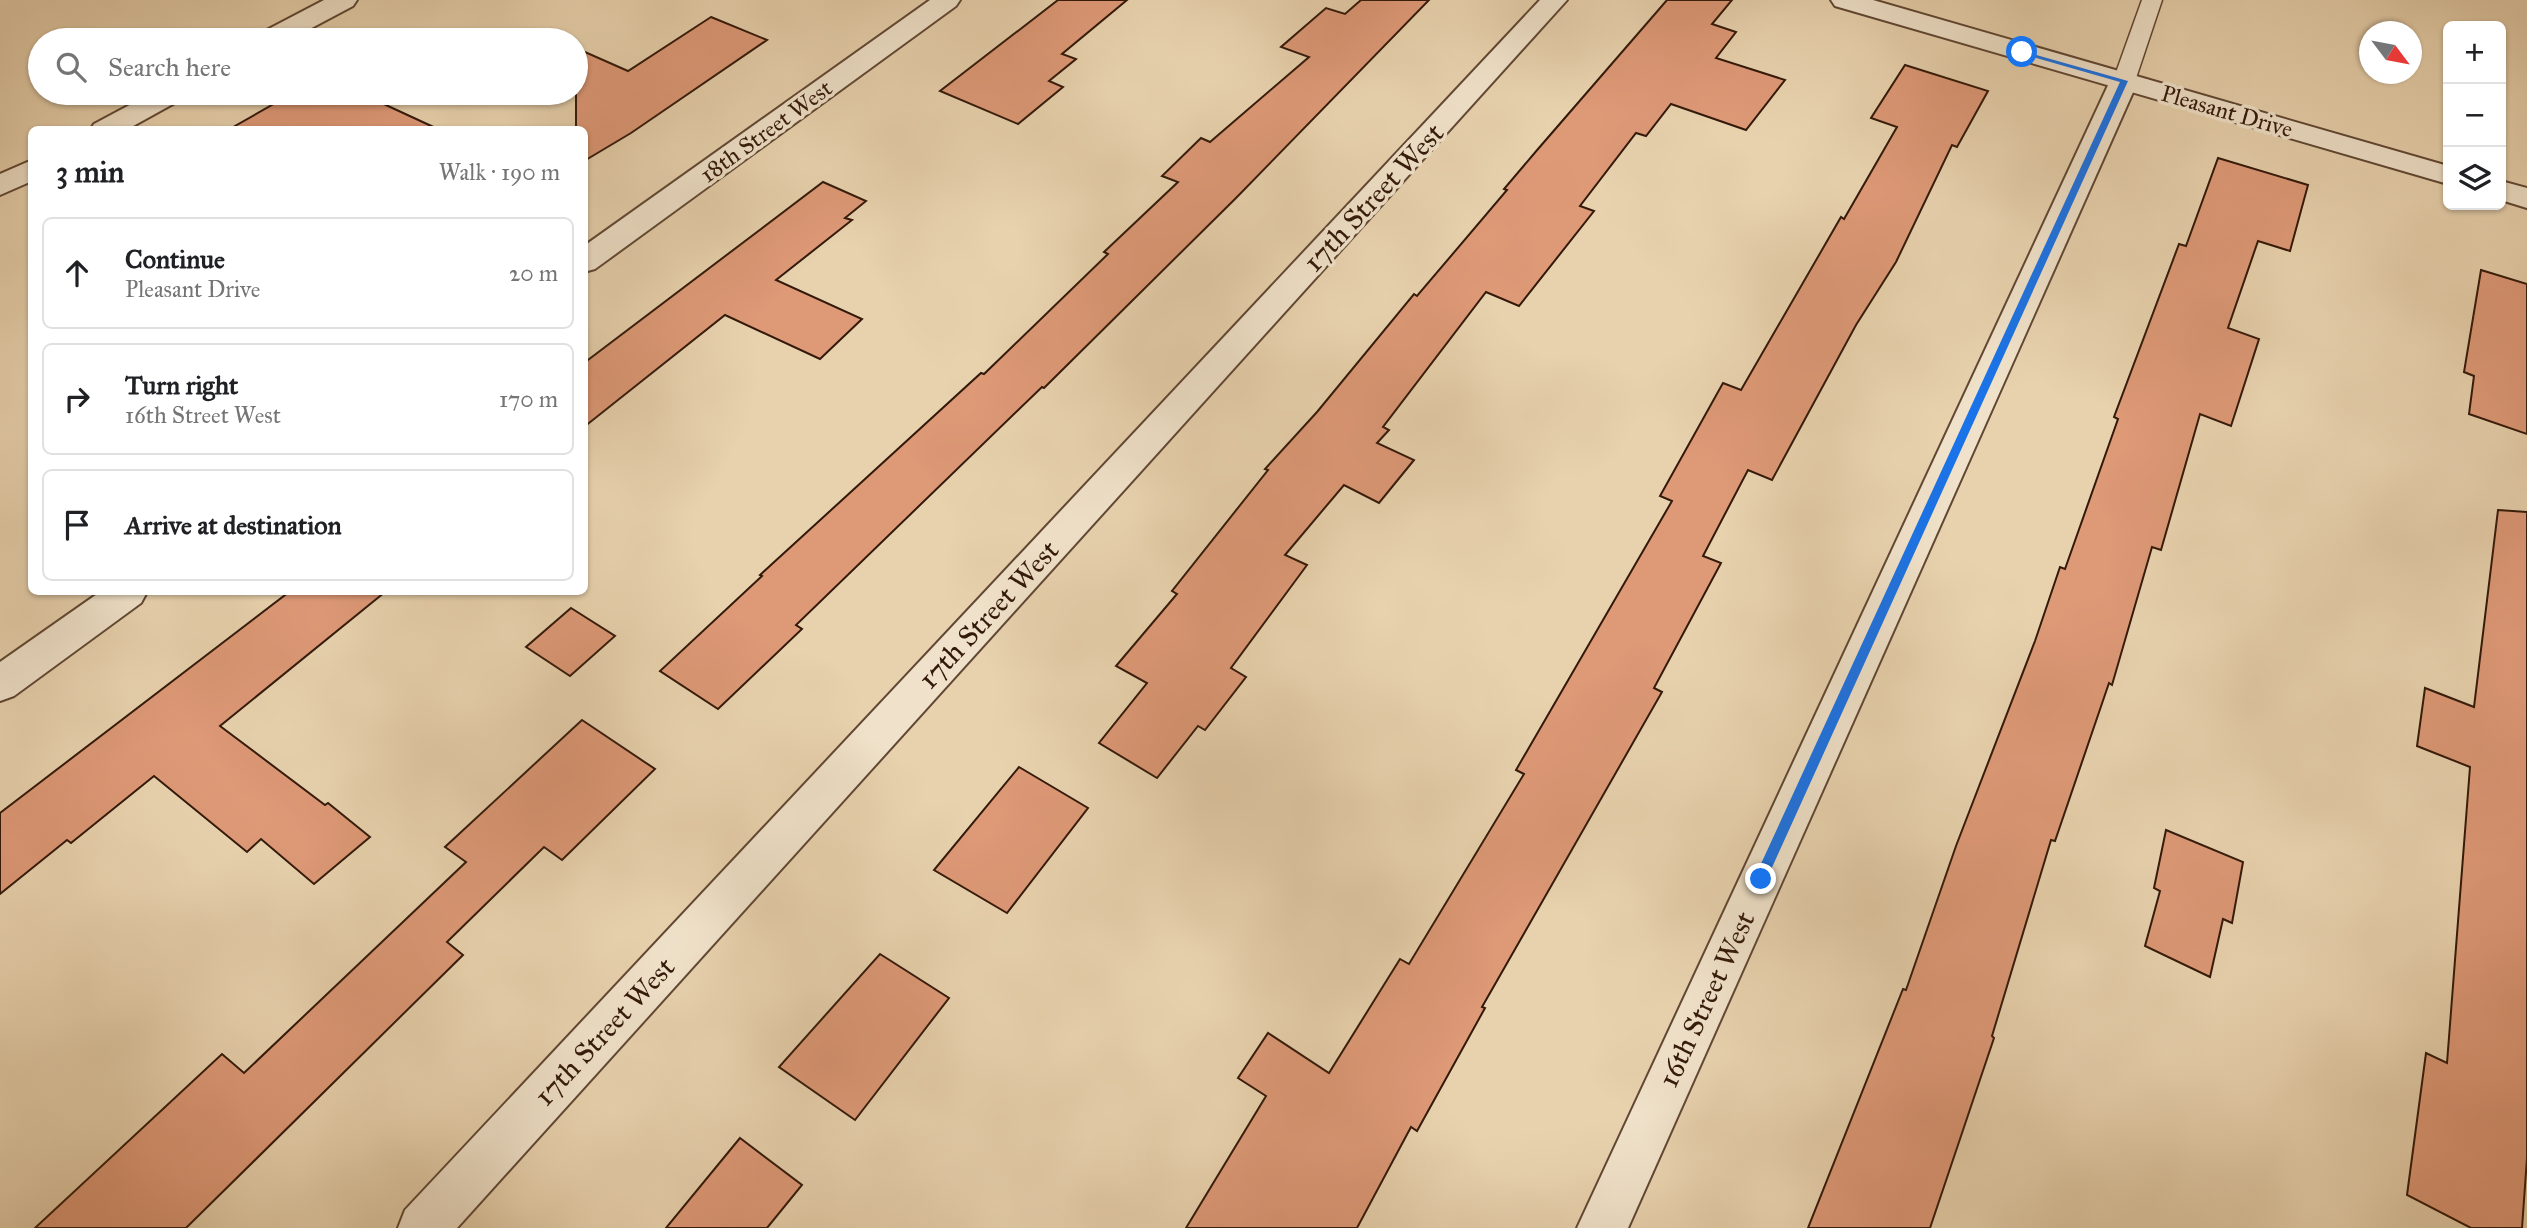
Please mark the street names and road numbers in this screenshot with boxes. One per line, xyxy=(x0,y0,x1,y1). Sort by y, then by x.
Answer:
street label: 18th Street West xyxy=(695,74,837,188)
street label: Pleasant Drive xyxy=(2158,79,2296,143)
street label: 17th Street West xyxy=(1296,116,1451,279)
street label: 17th Street West xyxy=(911,533,1066,696)
street label: 16th Street West xyxy=(1651,906,1762,1093)
street label: 17th Street West xyxy=(527,950,682,1113)

